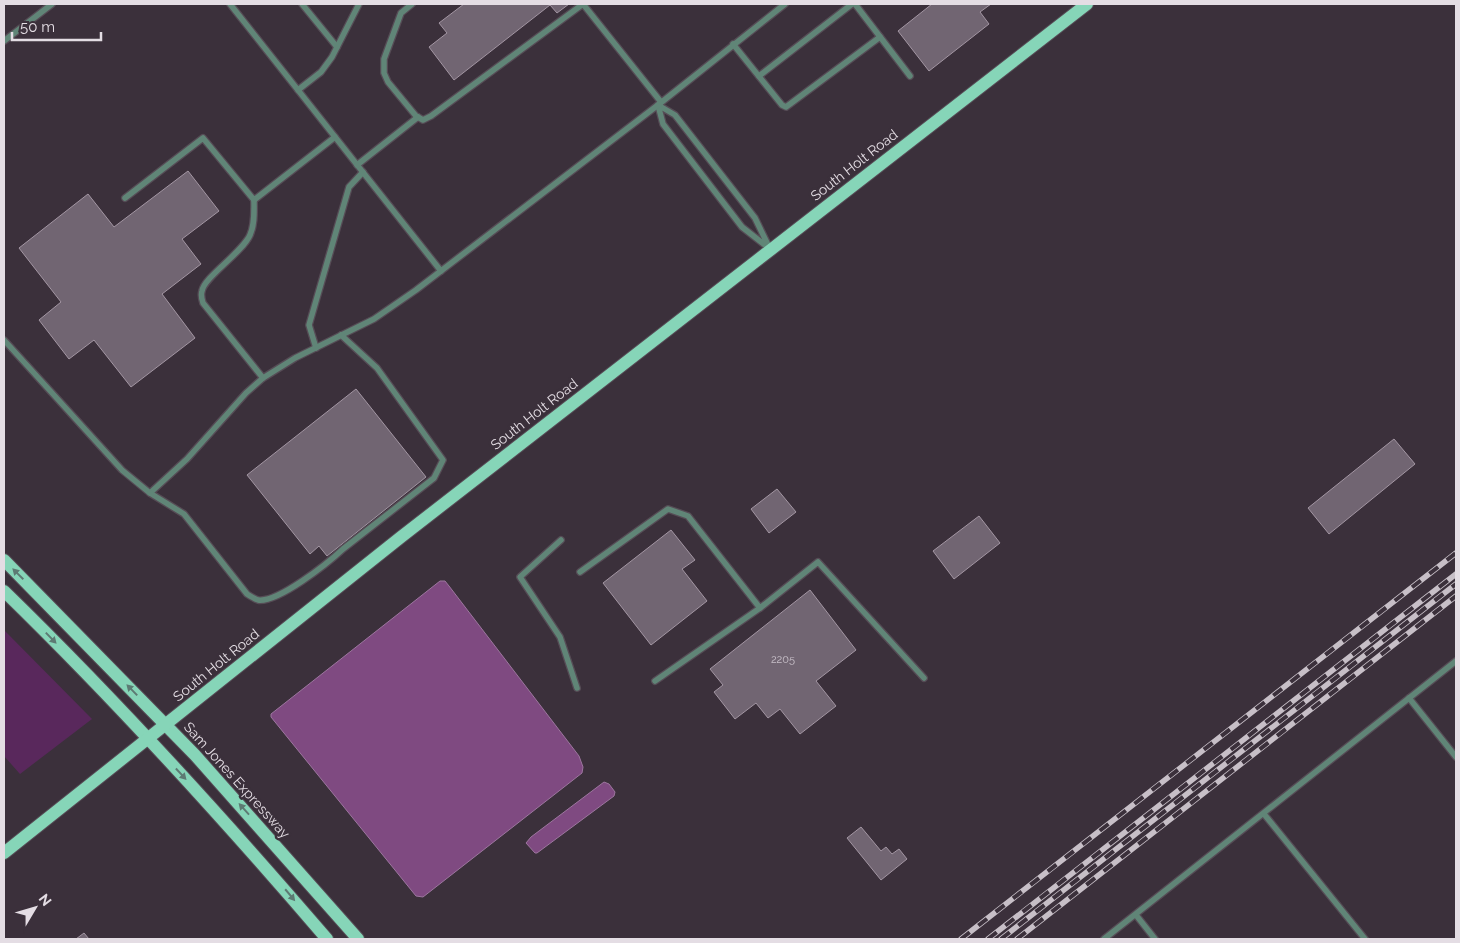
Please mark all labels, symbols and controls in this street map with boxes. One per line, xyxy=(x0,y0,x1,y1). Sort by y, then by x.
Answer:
scale bar xyxy=(12,10,101,42)
text: 50 m xyxy=(20,18,55,36)
street label: South Holt Road xyxy=(807,126,901,204)
street label: South Holt Road xyxy=(487,375,581,453)
one-way arrow xyxy=(12,568,24,580)
street label: South Holt Road xyxy=(170,626,262,704)
one-way arrow xyxy=(44,631,56,643)
house number: 2205 xyxy=(771,653,795,666)
one-way arrow xyxy=(126,684,138,696)
street label: Sam Jones Expressway xyxy=(181,719,294,842)
one-way arrow xyxy=(175,768,187,780)
one-way arrow xyxy=(238,803,249,816)
north arrow xyxy=(10,883,60,933)
one-way arrow xyxy=(284,888,295,901)
text: N xyxy=(36,891,55,909)

